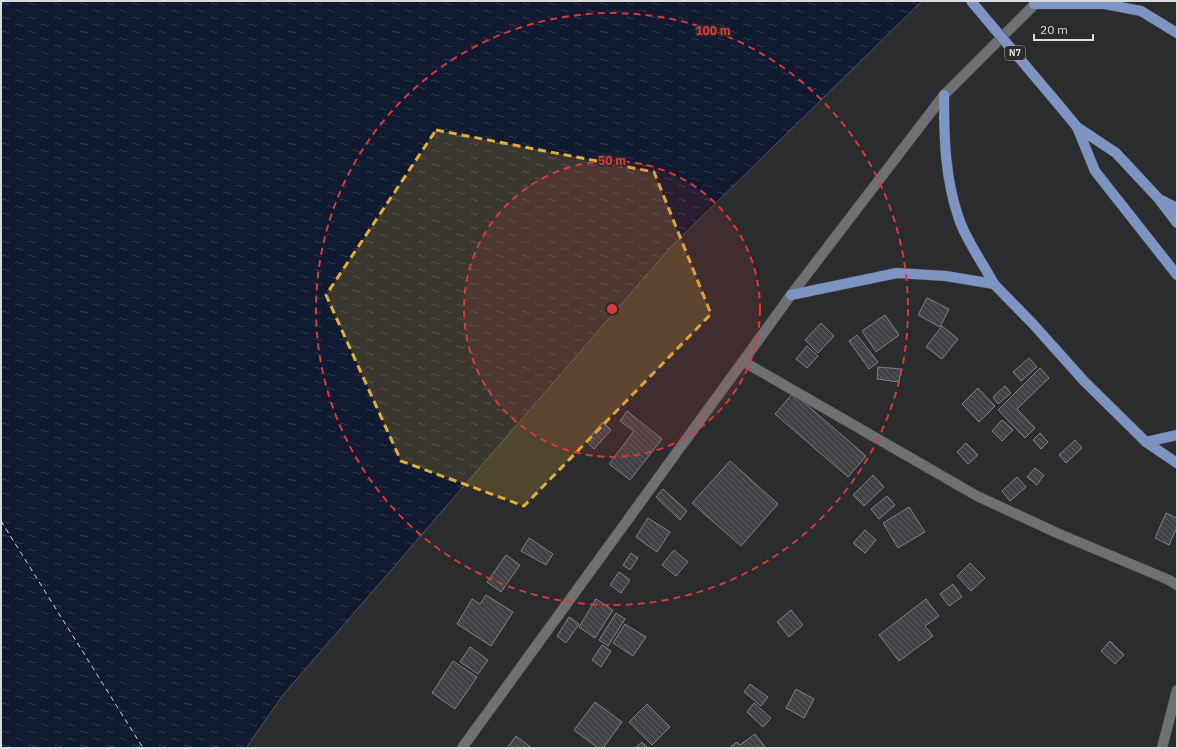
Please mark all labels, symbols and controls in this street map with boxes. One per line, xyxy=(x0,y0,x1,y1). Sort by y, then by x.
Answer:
scale bar xyxy=(1034,16,1093,42)
text: 20 m xyxy=(1040,22,1068,37)
text: 100 m xyxy=(695,23,731,38)
road number: N7 xyxy=(1005,46,1025,60)
text: 50 m xyxy=(598,153,626,168)
centre of rings xyxy=(605,302,619,316)

